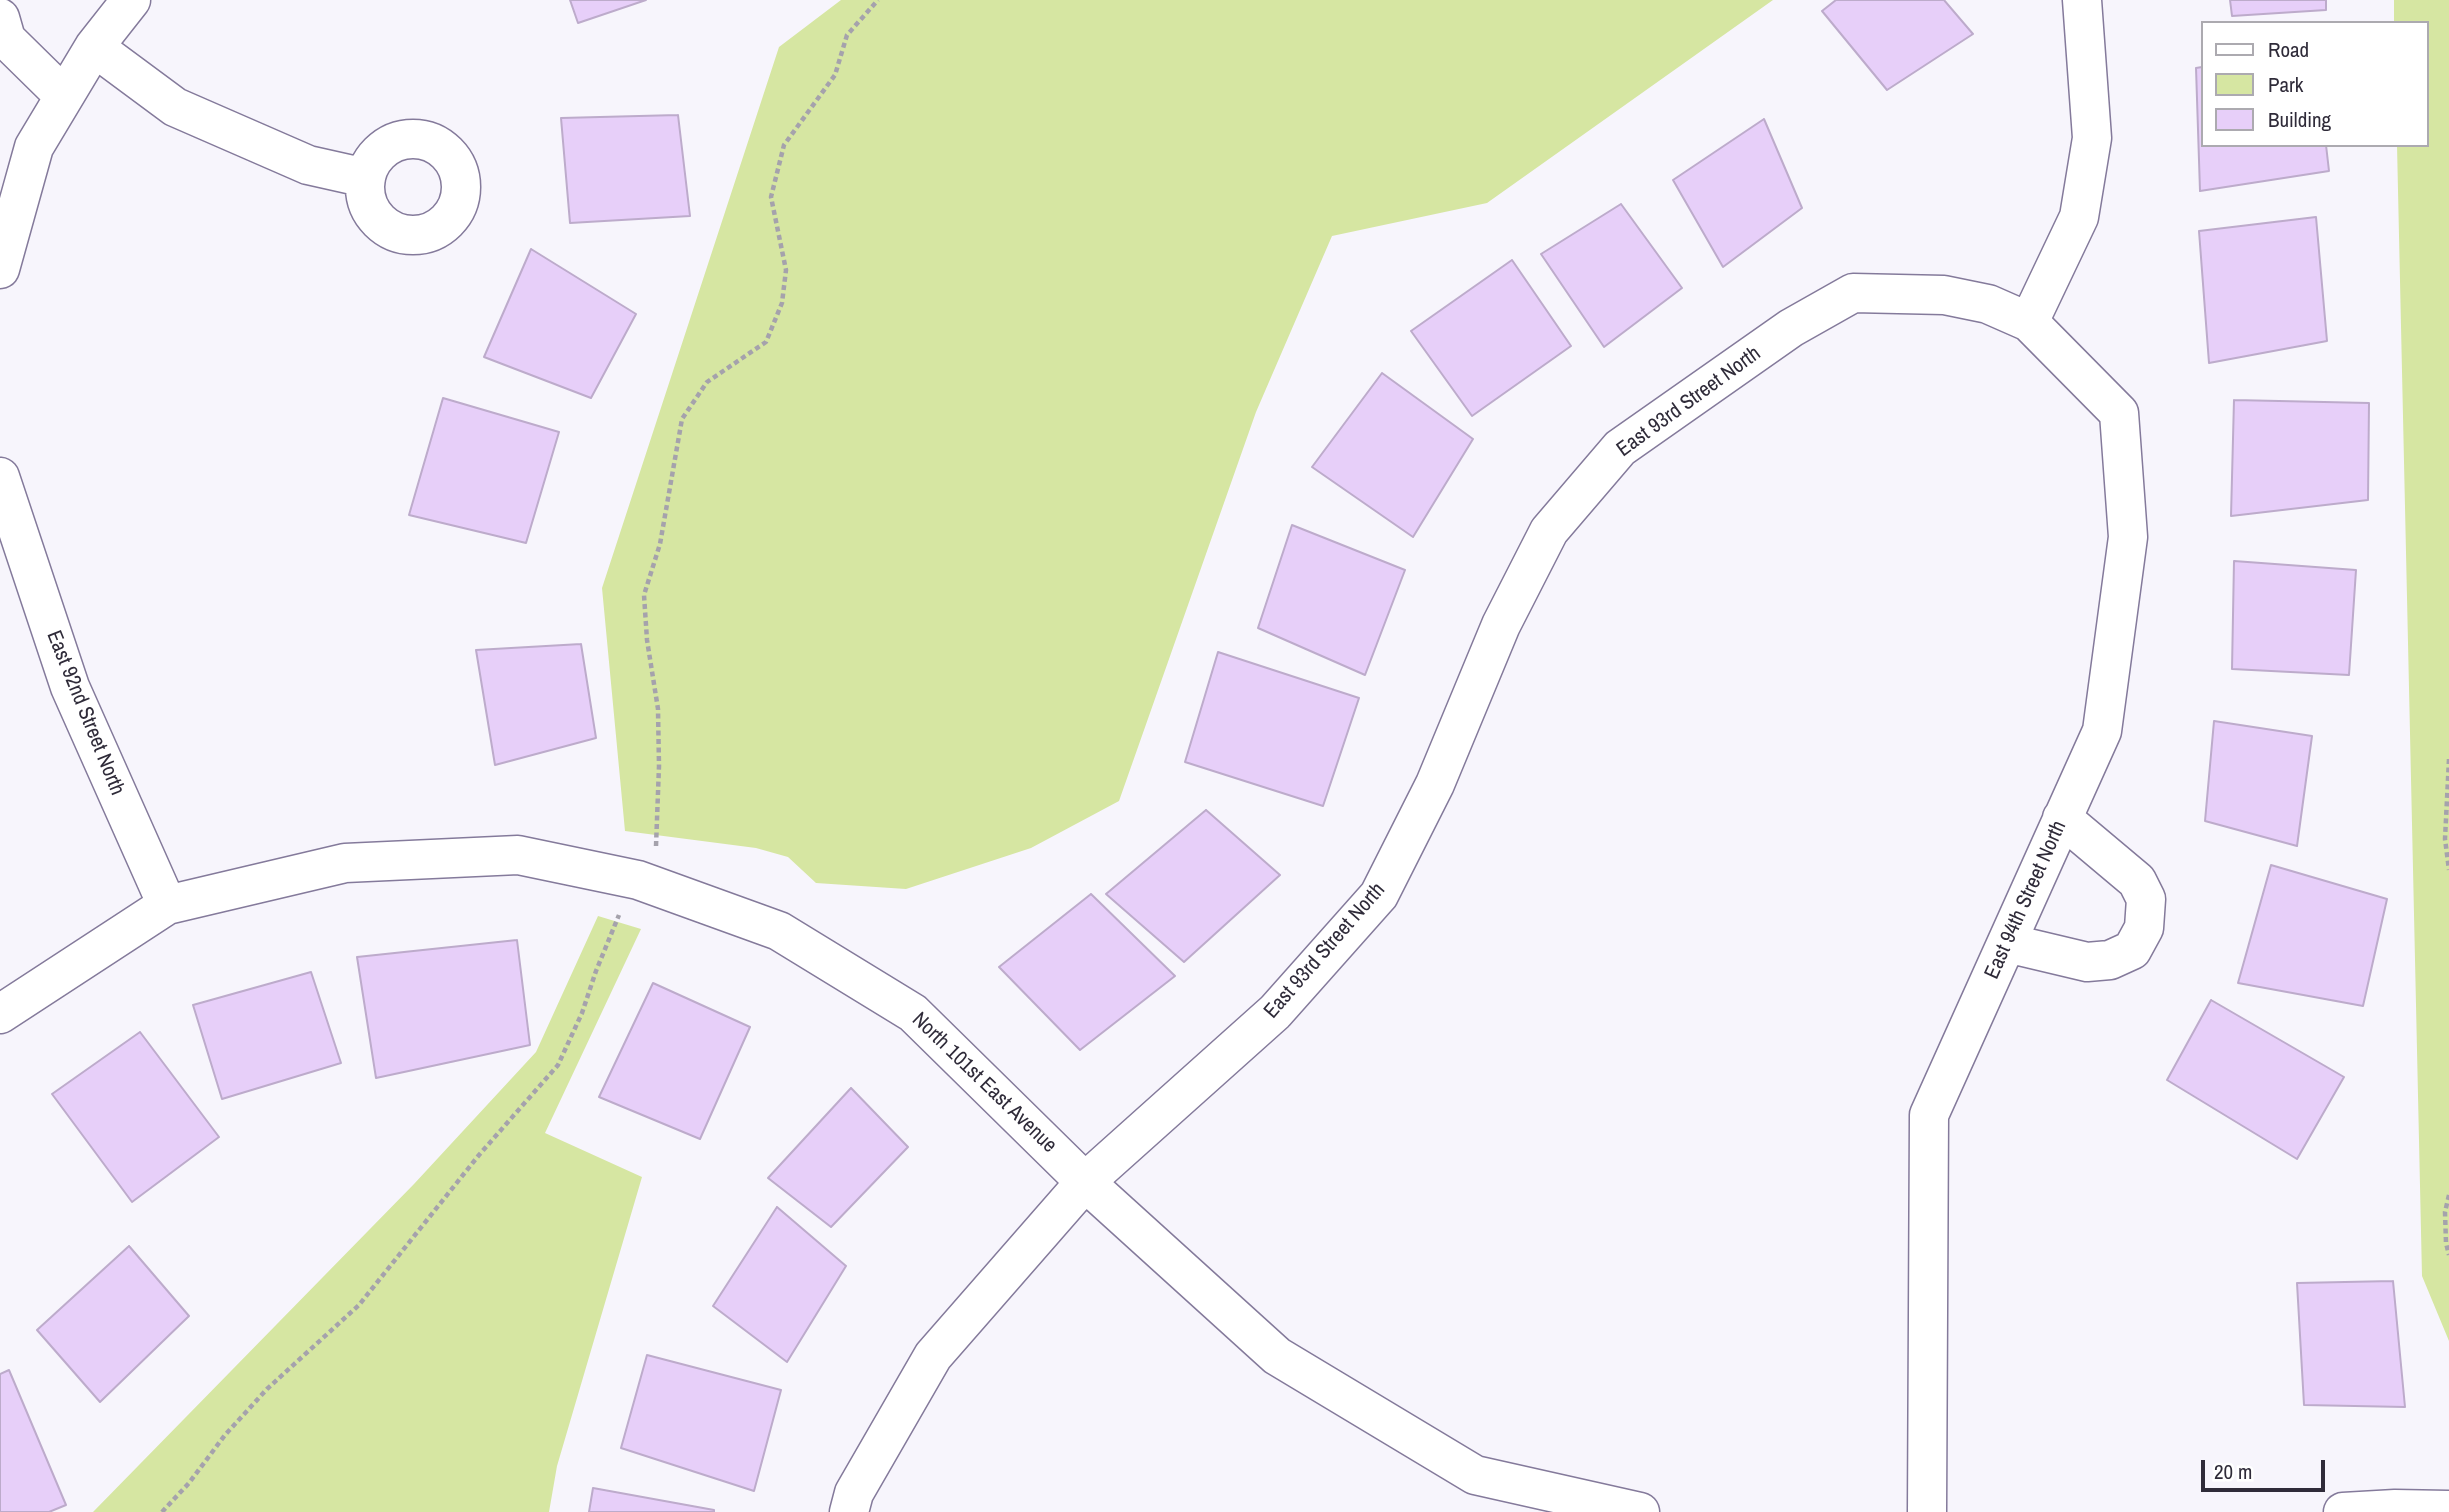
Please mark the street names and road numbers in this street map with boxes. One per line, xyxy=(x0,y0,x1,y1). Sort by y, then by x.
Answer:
street label: East 93rd Street North xyxy=(1612,341,1766,463)
street label: East 92nd Street North xyxy=(41,627,129,799)
street label: East 94th Street North xyxy=(1980,817,2072,983)
street label: East 93rd Street North xyxy=(1259,878,1391,1024)
street label: North 101st East Avenue xyxy=(906,1008,1062,1158)

